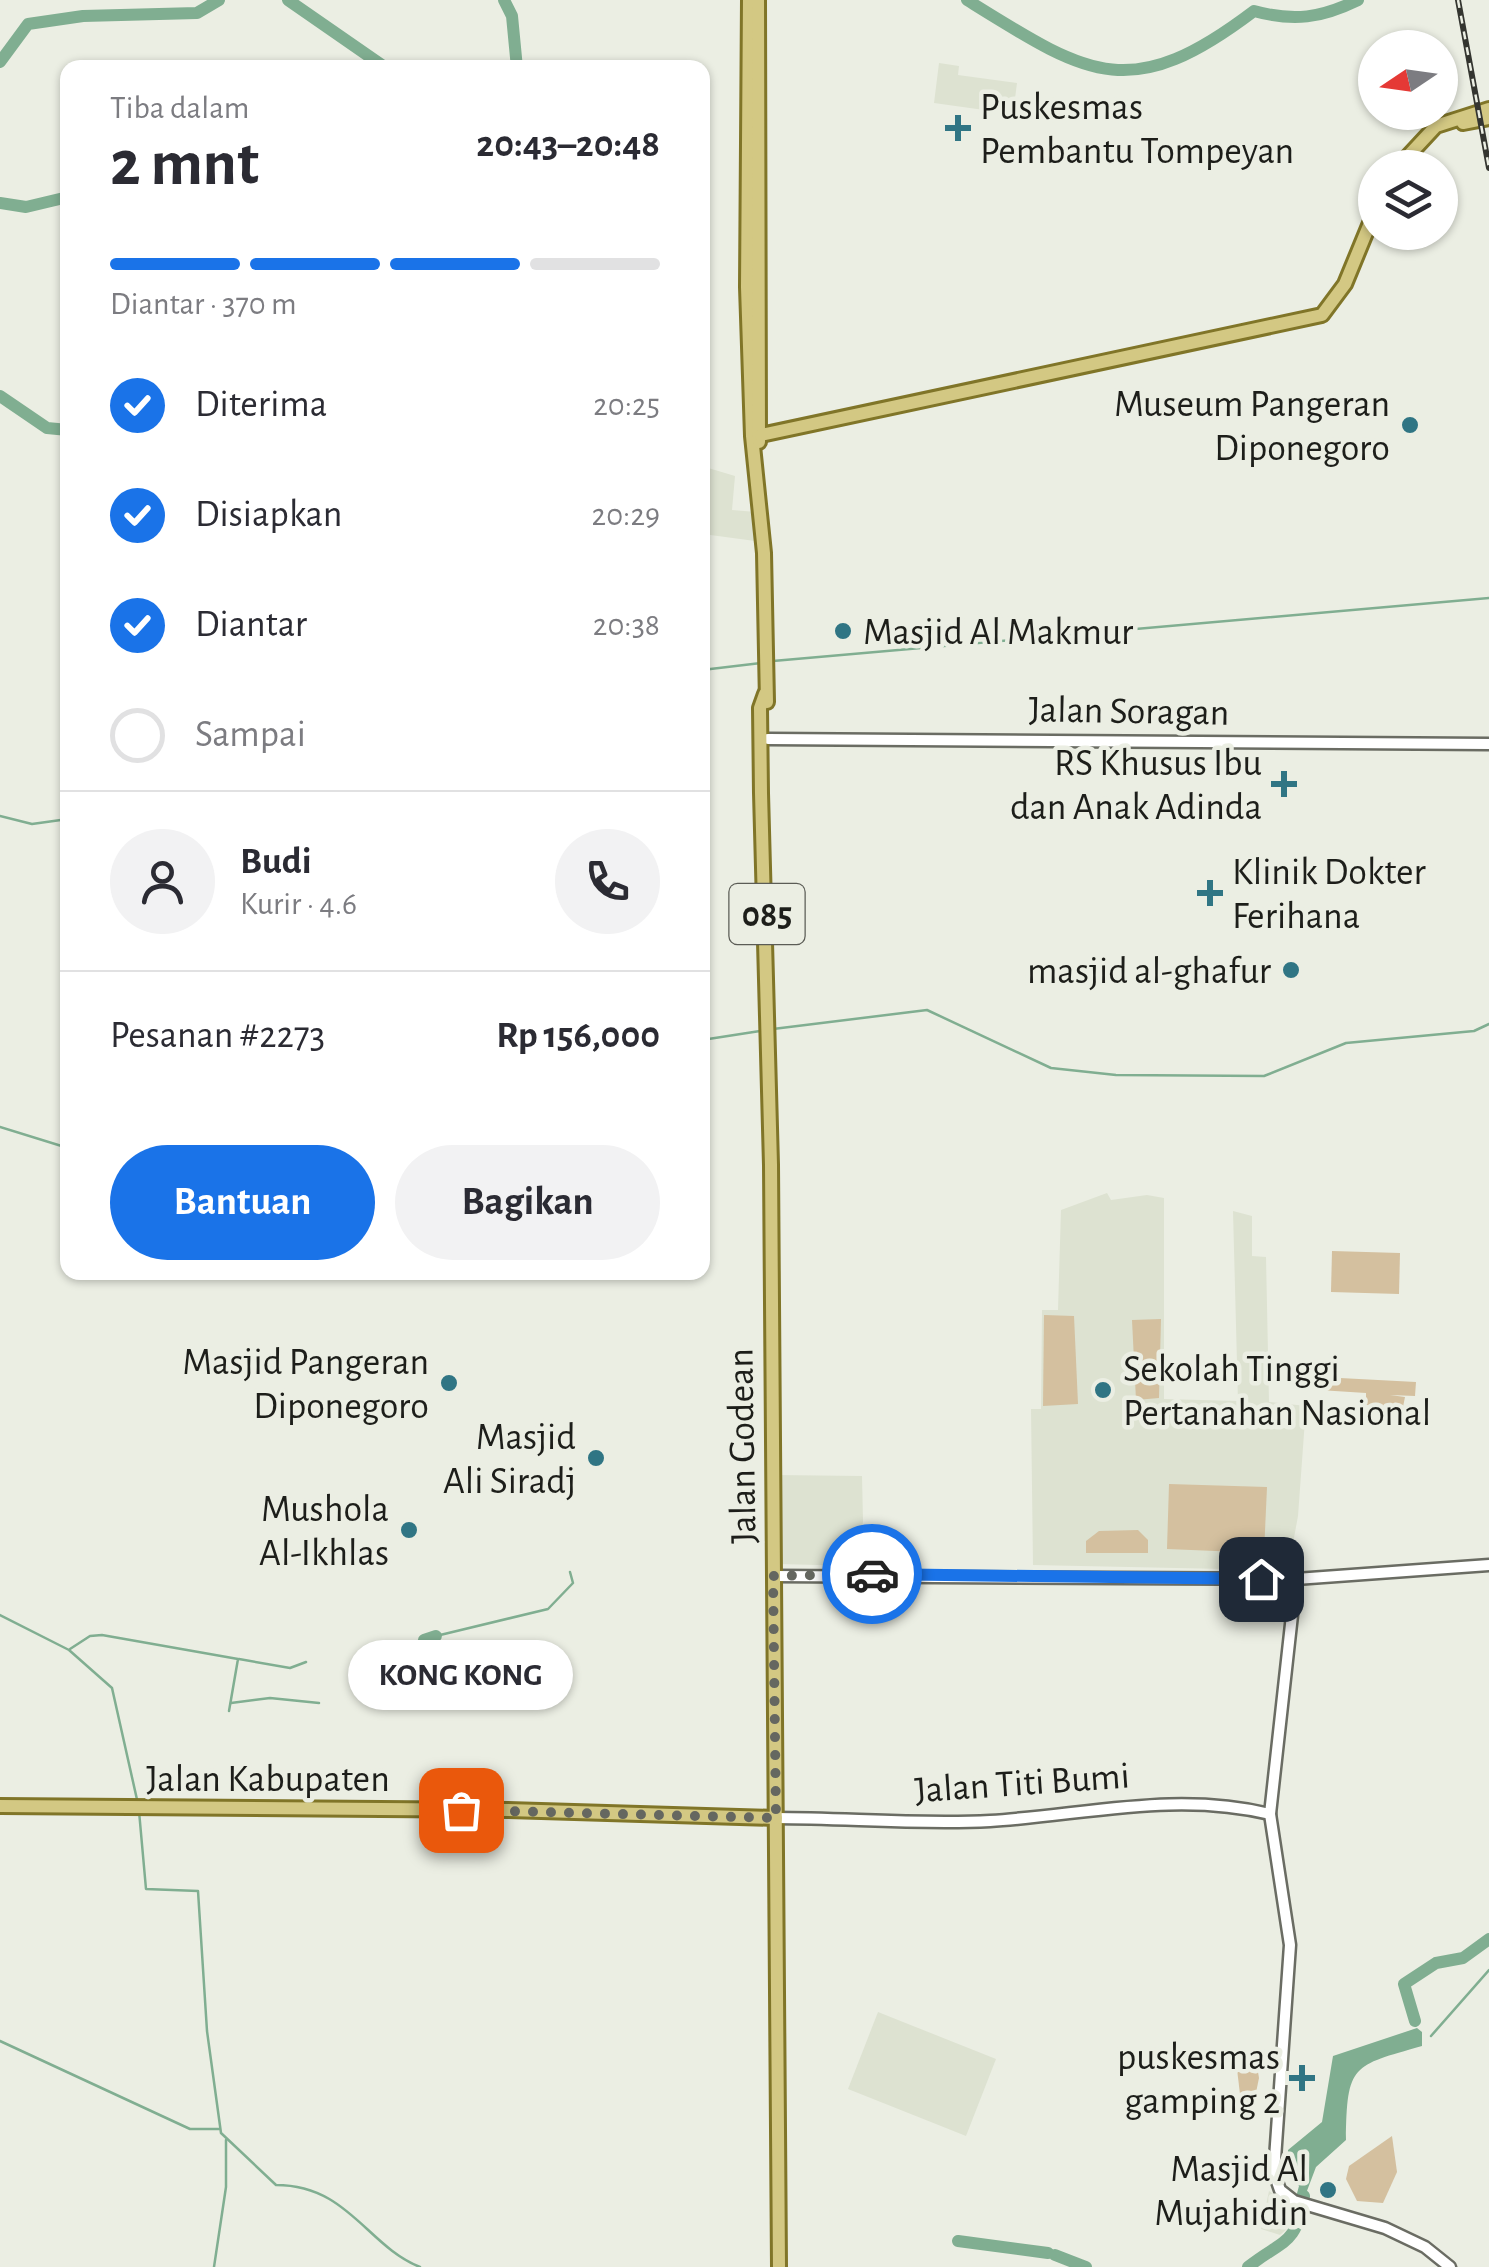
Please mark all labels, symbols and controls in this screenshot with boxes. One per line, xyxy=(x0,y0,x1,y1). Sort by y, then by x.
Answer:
north arrow xyxy=(1358,30,1458,130)
map controls xyxy=(1358,30,1458,250)
place label: Puskesmas Pembantu Tompeyan xyxy=(980,89,1294,171)
text: Tiba dalam xyxy=(110,92,249,124)
marker: Puskesmas Pembantu Tompeyan xyxy=(945,115,971,141)
text: 20:43–20:48 xyxy=(476,126,660,164)
text: 2 mnt xyxy=(110,132,259,197)
button: layers xyxy=(1358,150,1458,250)
text: Diantar · 370 m xyxy=(110,288,297,320)
icon: check xyxy=(110,378,165,433)
text: Diterima xyxy=(195,386,327,424)
place label: Museum Pangeran Diponegoro xyxy=(1114,386,1390,468)
text: 20:25 xyxy=(593,389,660,421)
marker: Museum Pangeran Diponegoro xyxy=(1399,414,1421,436)
icon: check xyxy=(110,488,165,543)
text: Disiapkan xyxy=(195,496,342,534)
text: 20:29 xyxy=(592,499,660,531)
icon: check xyxy=(110,598,165,653)
text: Diantar xyxy=(195,606,307,644)
text: 20:38 xyxy=(593,609,660,641)
place label: Masjid Al Makmur xyxy=(863,614,1134,652)
marker: Masjid Al Makmur xyxy=(832,620,854,642)
street label: Jalan Soragan xyxy=(1028,691,1230,733)
text: Sampai xyxy=(195,716,306,754)
place label: RS Khusus Ibu dan Anak Adinda xyxy=(1010,745,1262,827)
marker: RS Khusus Ibu dan Anak Adinda xyxy=(1271,771,1297,797)
button: person xyxy=(110,829,215,934)
button: phone xyxy=(555,829,660,934)
text: Budi xyxy=(240,843,312,881)
place label: Klinik Dokter Ferihana xyxy=(1232,854,1426,936)
marker: Klinik Dokter Ferihana xyxy=(1197,880,1223,906)
road number: 085 xyxy=(730,884,804,944)
text: Kurir · 4.6 xyxy=(240,888,357,920)
place label: masjid al-ghafur xyxy=(1027,953,1272,991)
marker: masjid al-ghafur xyxy=(1280,959,1302,981)
text: Pesanan #2273 xyxy=(110,1017,325,1055)
text: Rp 156,000 xyxy=(496,1017,660,1055)
button: Bantuan xyxy=(110,1145,375,1260)
button: Bagikan xyxy=(395,1145,660,1260)
place label: Masjid Pangeran Diponegoro xyxy=(182,1344,429,1426)
street label: Jalan Godean xyxy=(722,1348,764,1544)
place label: Sekolah Tinggi Pertanahan Nasional xyxy=(1123,1351,1431,1433)
marker: Masjid Pangeran Diponegoro xyxy=(438,1372,460,1394)
marker: Sekolah Tinggi Pertanahan Nasional xyxy=(1092,1379,1114,1401)
place label: Masjid Ali Siradj xyxy=(443,1419,576,1501)
marker: Masjid Ali Siradj xyxy=(585,1447,607,1469)
place label: Mushola Al-Ikhlas xyxy=(259,1491,389,1573)
marker: Mushola Al-Ikhlas xyxy=(398,1519,420,1541)
courier xyxy=(822,1524,922,1624)
pin xyxy=(1219,1537,1304,1622)
icon: car xyxy=(845,1547,900,1602)
icon: home xyxy=(1234,1552,1289,1607)
callout: KONG KONG xyxy=(348,1640,574,1710)
text: KONG KONG xyxy=(379,1659,542,1691)
street label: Jalan Titi Bumi xyxy=(913,1758,1131,1810)
street label: Jalan Kabupaten xyxy=(146,1761,390,1799)
pin xyxy=(419,1768,504,1853)
icon: bag xyxy=(434,1783,489,1838)
place label: puskesmas gamping 2 xyxy=(1117,2039,1280,2121)
marker: puskesmas gamping 2 xyxy=(1289,2065,1315,2091)
place label: Masjid Al Mujahidin xyxy=(1154,2151,1308,2233)
marker: Masjid Al Mujahidin xyxy=(1317,2179,1339,2201)

